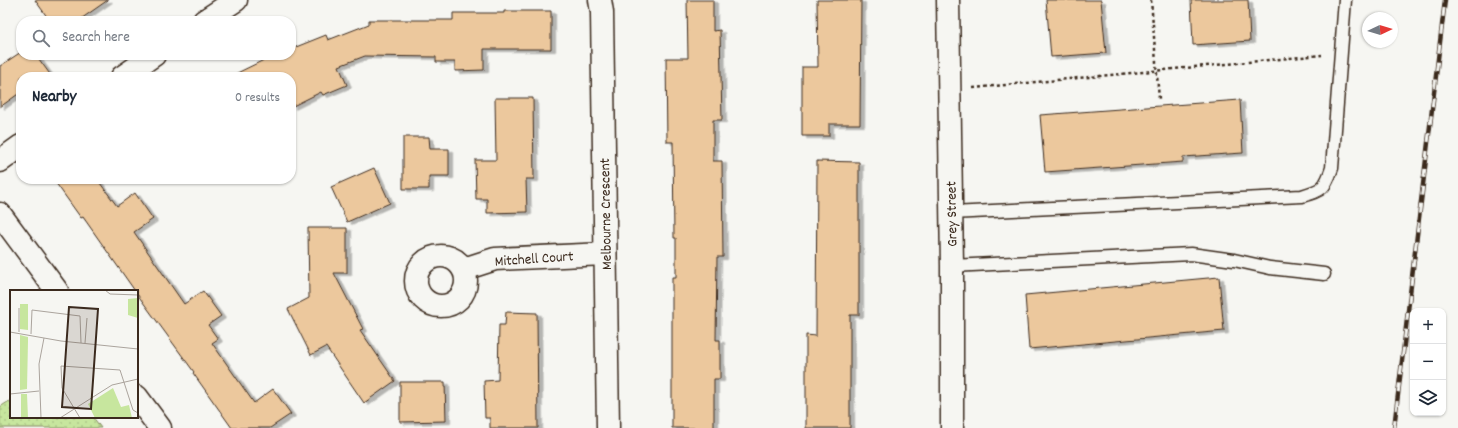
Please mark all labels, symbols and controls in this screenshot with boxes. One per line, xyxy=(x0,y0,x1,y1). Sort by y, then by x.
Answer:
north arrow xyxy=(1362,12,1398,48)
search box xyxy=(16,16,296,60)
icon: search xyxy=(30,27,52,49)
text: Search here xyxy=(62,27,130,49)
text: Nearby xyxy=(32,86,76,110)
text: 0 results xyxy=(235,89,280,108)
street label: Melbourne Crescent xyxy=(595,157,619,270)
street label: Grey Street xyxy=(941,180,965,247)
street label: Mitchell Court xyxy=(494,246,575,274)
inset map xyxy=(10,290,138,418)
map controls xyxy=(1410,308,1446,416)
button: + xyxy=(1410,308,1446,344)
button: − xyxy=(1410,344,1446,380)
button: layers xyxy=(1410,380,1446,416)

